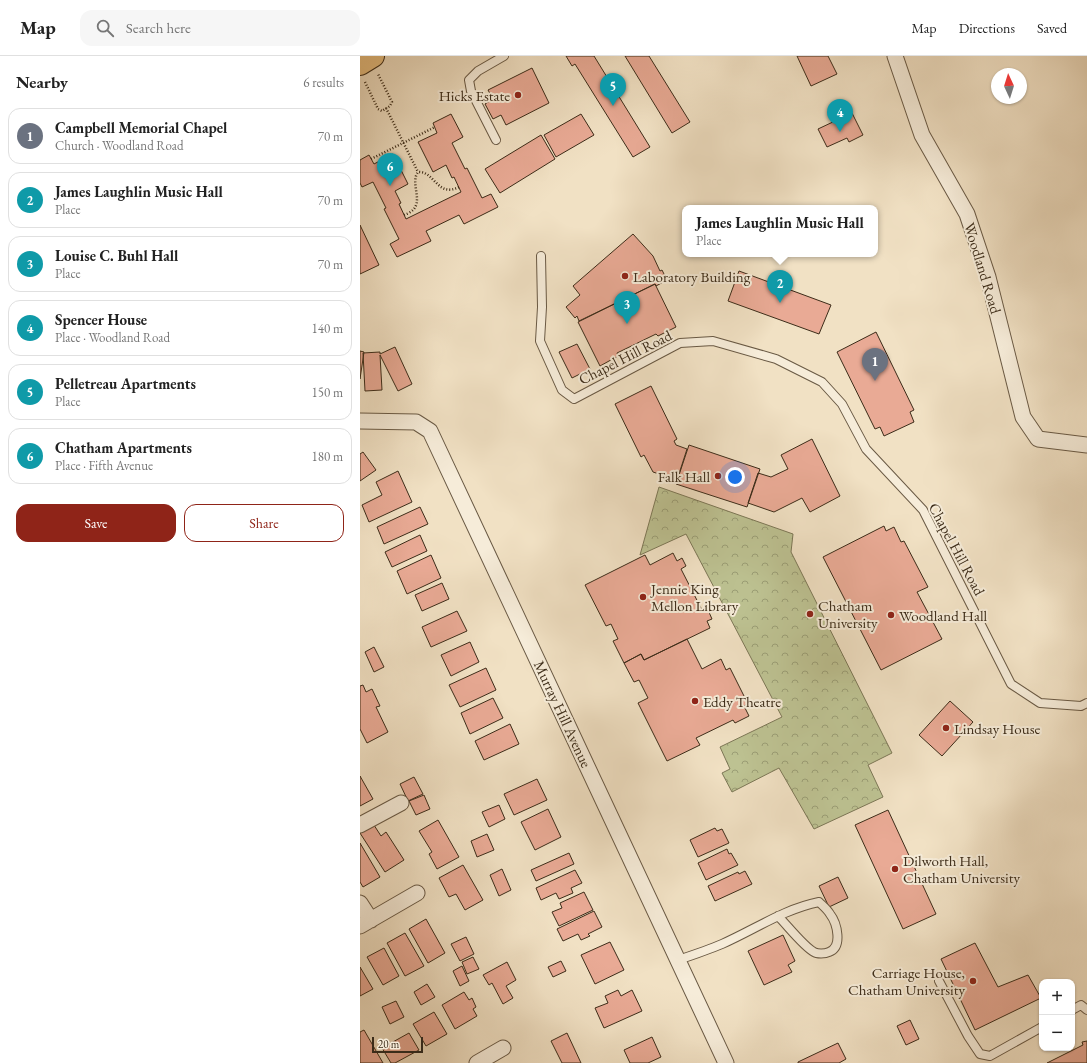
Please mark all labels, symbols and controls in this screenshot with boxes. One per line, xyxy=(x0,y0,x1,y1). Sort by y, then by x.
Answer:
search box xyxy=(80,10,360,46)
text: Map xyxy=(20,15,56,40)
icon: search xyxy=(94,17,116,39)
text: Search here xyxy=(126,18,191,37)
text: Map xyxy=(911,19,937,37)
text: Directions xyxy=(959,19,1015,37)
text: Saved xyxy=(1037,19,1067,37)
north arrow xyxy=(991,68,1027,104)
text: Nearby xyxy=(16,71,68,93)
pin: 5 xyxy=(600,73,626,106)
text: 6 results xyxy=(303,74,344,91)
place label: Hicks Estate xyxy=(439,86,510,105)
marker: Hicks Estate xyxy=(513,90,523,100)
pin: 4 xyxy=(827,99,853,132)
text: Campbell Memorial Chapel xyxy=(55,118,227,137)
text: 1 xyxy=(27,128,33,145)
text: 70 m xyxy=(318,128,343,145)
text: Church · Woodland Road xyxy=(55,137,184,154)
pin: 6 xyxy=(377,153,403,186)
text: James Laughlin Music Hall xyxy=(55,182,223,201)
text: 2 xyxy=(27,192,33,209)
text: 70 m xyxy=(318,192,343,209)
text: Place xyxy=(55,201,81,218)
popup xyxy=(682,205,878,257)
text: James Laughlin Music Hall xyxy=(696,213,864,232)
street label: Woodland Road xyxy=(960,220,1006,316)
text: Place xyxy=(696,232,722,249)
text: Louise C. Buhl Hall xyxy=(55,246,178,265)
text: 3 xyxy=(27,256,33,273)
text: 70 m xyxy=(318,256,343,273)
text: Place xyxy=(55,265,81,282)
place label: Laboratory Building xyxy=(633,267,751,286)
pin: 2 xyxy=(767,270,793,303)
marker: Laboratory Building xyxy=(620,271,630,281)
pin: 3 xyxy=(614,291,640,324)
text: Spencer House xyxy=(55,310,147,329)
text: 4 xyxy=(27,320,33,337)
text: 140 m xyxy=(312,320,343,337)
street label: Chapel Hill Road xyxy=(575,325,675,389)
text: Place · Woodland Road xyxy=(55,329,170,346)
pin: 1 xyxy=(862,348,888,381)
text: Pelletreau Apartments xyxy=(55,374,196,393)
text: 5 xyxy=(27,384,33,401)
text: 150 m xyxy=(312,384,343,401)
text: Place xyxy=(55,393,81,410)
text: Chatham Apartments xyxy=(55,438,192,457)
text: 6 xyxy=(27,448,33,465)
text: 180 m xyxy=(312,448,343,465)
text: Place · Fifth Avenue xyxy=(55,457,153,474)
place label: Falk Hall xyxy=(658,467,710,486)
your location xyxy=(725,467,745,487)
marker: Falk Hall xyxy=(713,471,723,481)
street label: Chapel Hill Road xyxy=(925,499,990,599)
button: Save xyxy=(16,504,176,542)
button: Share xyxy=(184,504,344,542)
place label: Jennie King Mellon Library xyxy=(649,579,739,615)
marker: Jennie King Mellon Library xyxy=(638,592,648,602)
place label: Chatham University xyxy=(818,596,878,632)
place label: Woodland Hall xyxy=(899,606,988,625)
marker: Chatham University xyxy=(805,609,815,619)
marker: Woodland Hall xyxy=(886,610,896,620)
street label: Murray Hill Avenue xyxy=(530,657,596,771)
place label: Eddy Theatre xyxy=(703,692,781,711)
marker: Eddy Theatre xyxy=(690,696,700,706)
place label: Lindsay House xyxy=(954,719,1041,738)
marker: Lindsay House xyxy=(941,723,951,733)
place label: Dilworth Hall, Chatham University xyxy=(903,851,1020,887)
marker: Dilworth Hall, Chatham University xyxy=(890,864,900,874)
place label: Carriage House, Chatham University xyxy=(848,963,965,999)
marker: Carriage House, Chatham University xyxy=(968,976,978,986)
map controls xyxy=(1039,979,1075,1051)
button: + xyxy=(1039,979,1075,1015)
button: − xyxy=(1039,1015,1075,1051)
scale bar xyxy=(372,1035,423,1054)
text: 20 m xyxy=(378,1037,399,1051)

